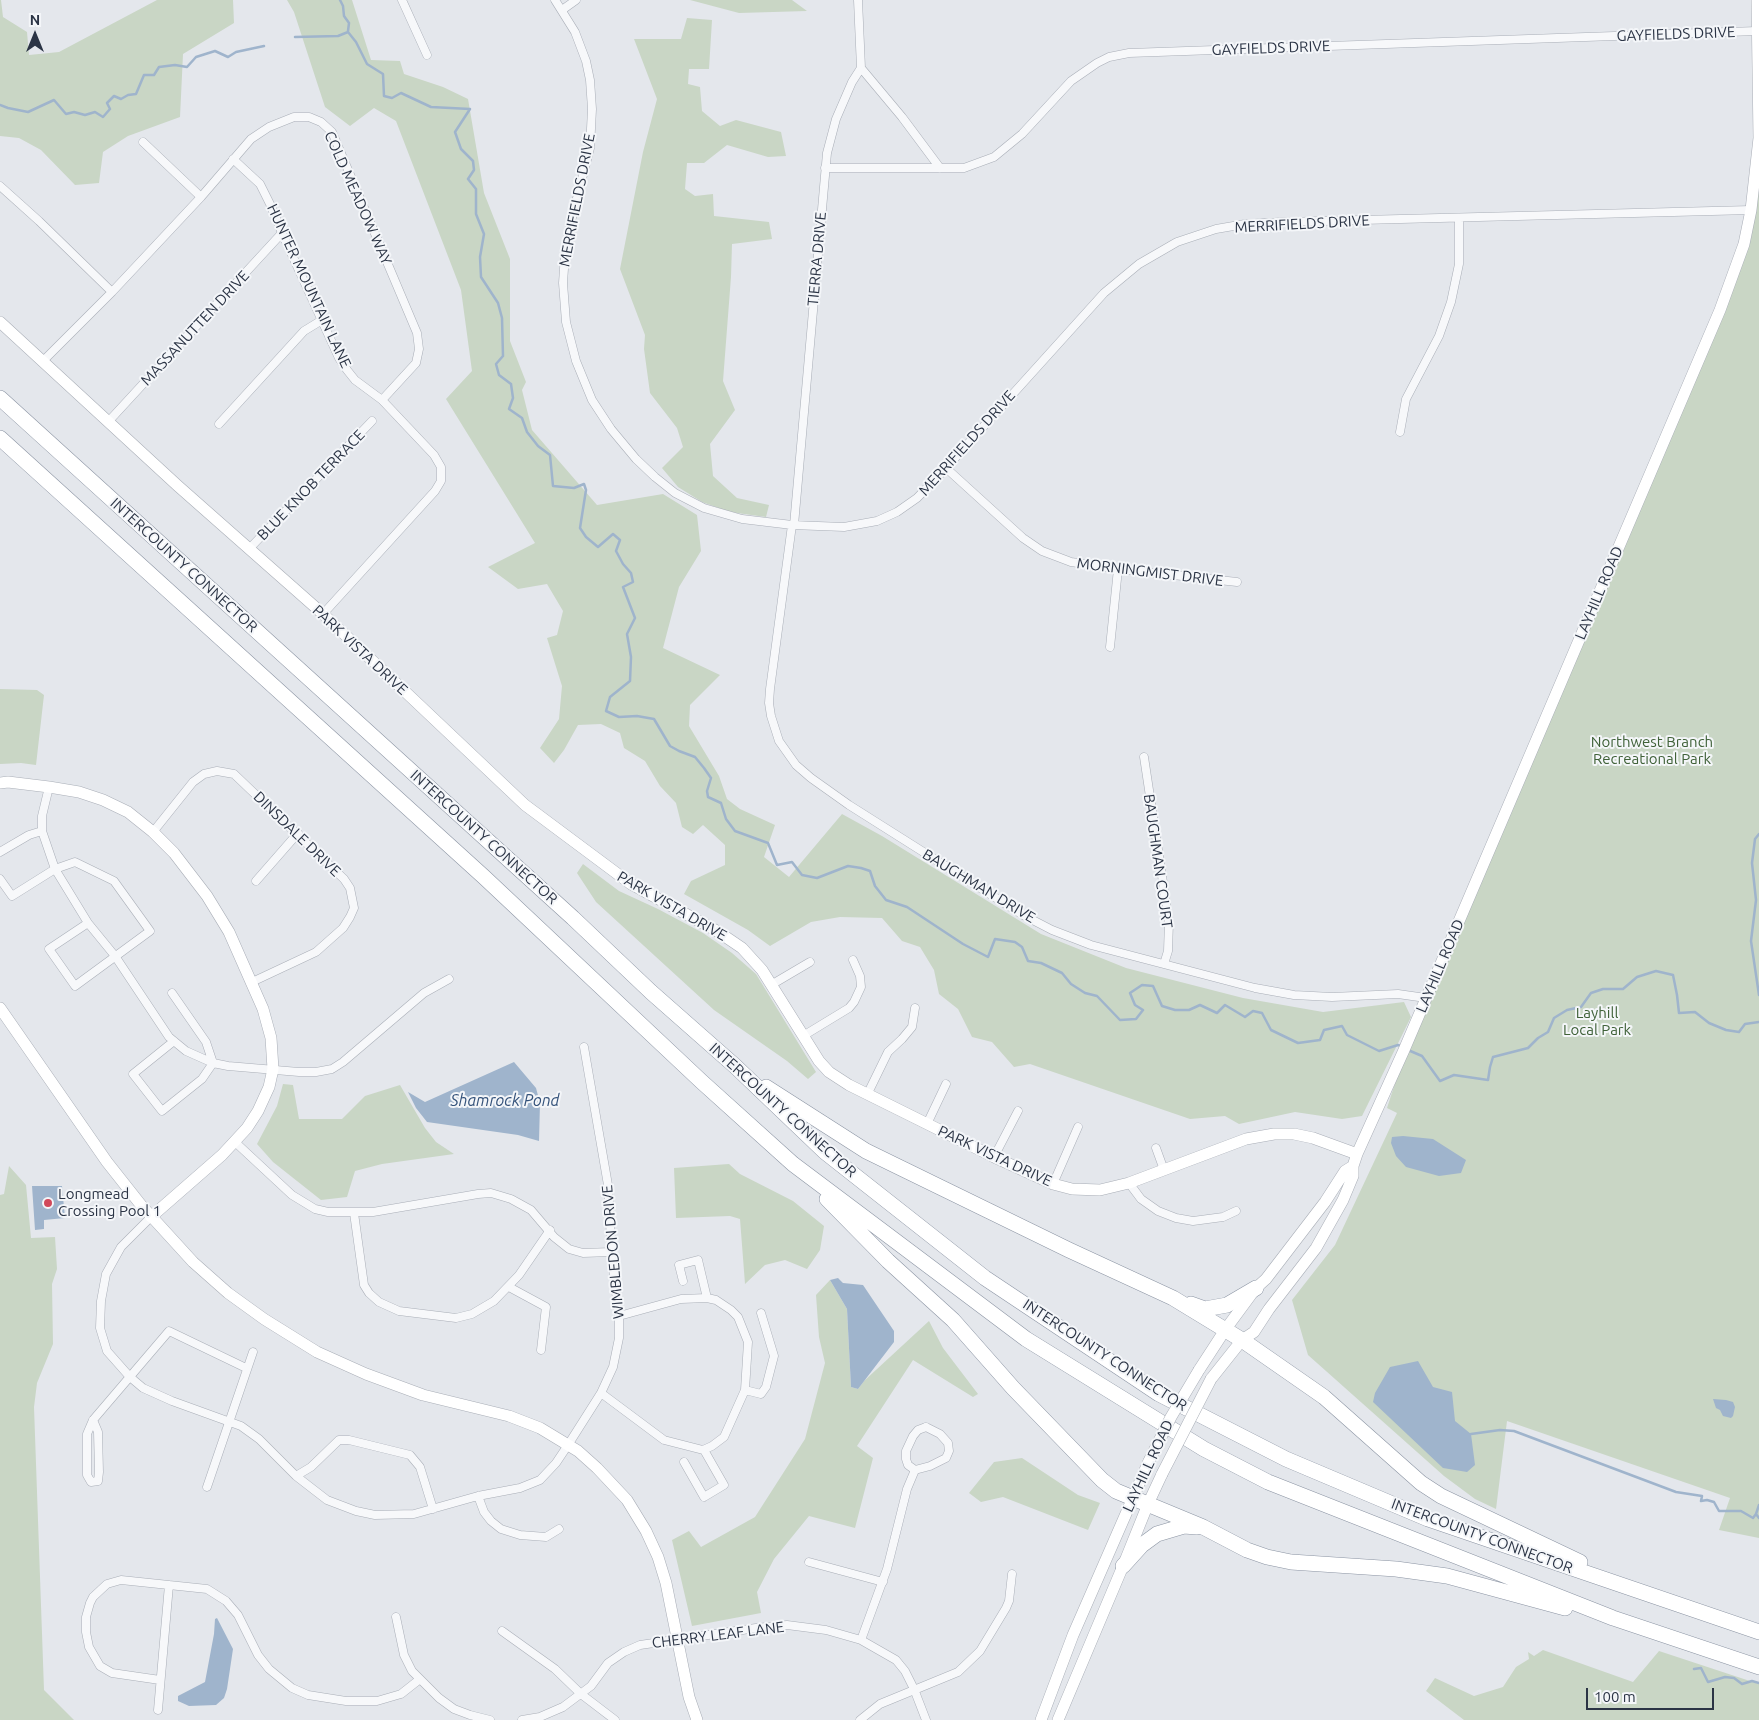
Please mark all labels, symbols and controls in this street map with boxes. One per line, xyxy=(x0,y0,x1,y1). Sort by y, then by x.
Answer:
north arrow xyxy=(10,10,60,60)
text: N xyxy=(30,12,40,28)
street label: GAYFIELDS DRIVE xyxy=(1616,23,1736,45)
street label: GAYFIELDS DRIVE xyxy=(1211,37,1331,59)
street label: COLD MEADOW WAY xyxy=(320,128,396,268)
street label: MERRIFIELDS DRIVE xyxy=(555,132,599,268)
street label: HUNTER MOUNTAIN LANE xyxy=(263,201,355,371)
street label: TIERRA DRIVE xyxy=(804,211,830,307)
street label: MERRIFIELDS DRIVE xyxy=(1234,211,1370,237)
street label: MASSANUTTEN DRIVE xyxy=(137,267,253,389)
street label: MERRIFIELDS DRIVE xyxy=(915,387,1019,499)
street label: BLUE KNOB TERRACE xyxy=(254,426,368,544)
street label: INTERCOUNTY CONNECTOR xyxy=(107,494,261,636)
street label: LAYHILL ROAD xyxy=(1571,544,1627,642)
street label: MORNINGMIST DRIVE xyxy=(1076,554,1224,590)
street label: PARK VISTA DRIVE xyxy=(309,601,411,699)
park label: Northwest Branch Recreational Park xyxy=(1591,733,1713,768)
street label: INTERCOUNTY CONNECTOR xyxy=(407,766,561,908)
street label: DINSDALE DRIVE xyxy=(250,788,344,880)
street label: BAUGHMAN COURT xyxy=(1140,793,1176,929)
street label: BAUGHMAN DRIVE xyxy=(919,845,1039,927)
street label: PARK VISTA DRIVE xyxy=(614,867,730,945)
street label: LAYHILL ROAD xyxy=(1412,917,1468,1015)
park label: Layhill Local Park xyxy=(1563,1004,1631,1039)
street label: INTERCOUNTY CONNECTOR xyxy=(706,1039,860,1181)
water label: Shamrock Pond xyxy=(450,1091,560,1111)
street label: PARK VISTA DRIVE xyxy=(935,1122,1055,1190)
street label: WIMBLEDON DRIVE xyxy=(598,1184,628,1320)
place label: Longmead Crossing Pool 1 xyxy=(58,1185,161,1220)
marker: Longmead Crossing Pool 1 xyxy=(42,1197,54,1209)
street label: INTERCOUNTY CONNECTOR xyxy=(1020,1295,1190,1415)
street label: LAYHILL ROAD xyxy=(1119,1417,1177,1515)
street label: INTERCOUNTY CONNECTOR xyxy=(1389,1495,1575,1577)
street label: CHERRY LEAF LANE xyxy=(651,1618,785,1652)
scale bar xyxy=(1589,1678,1716,1710)
text: 100 m xyxy=(1594,1688,1636,1705)

